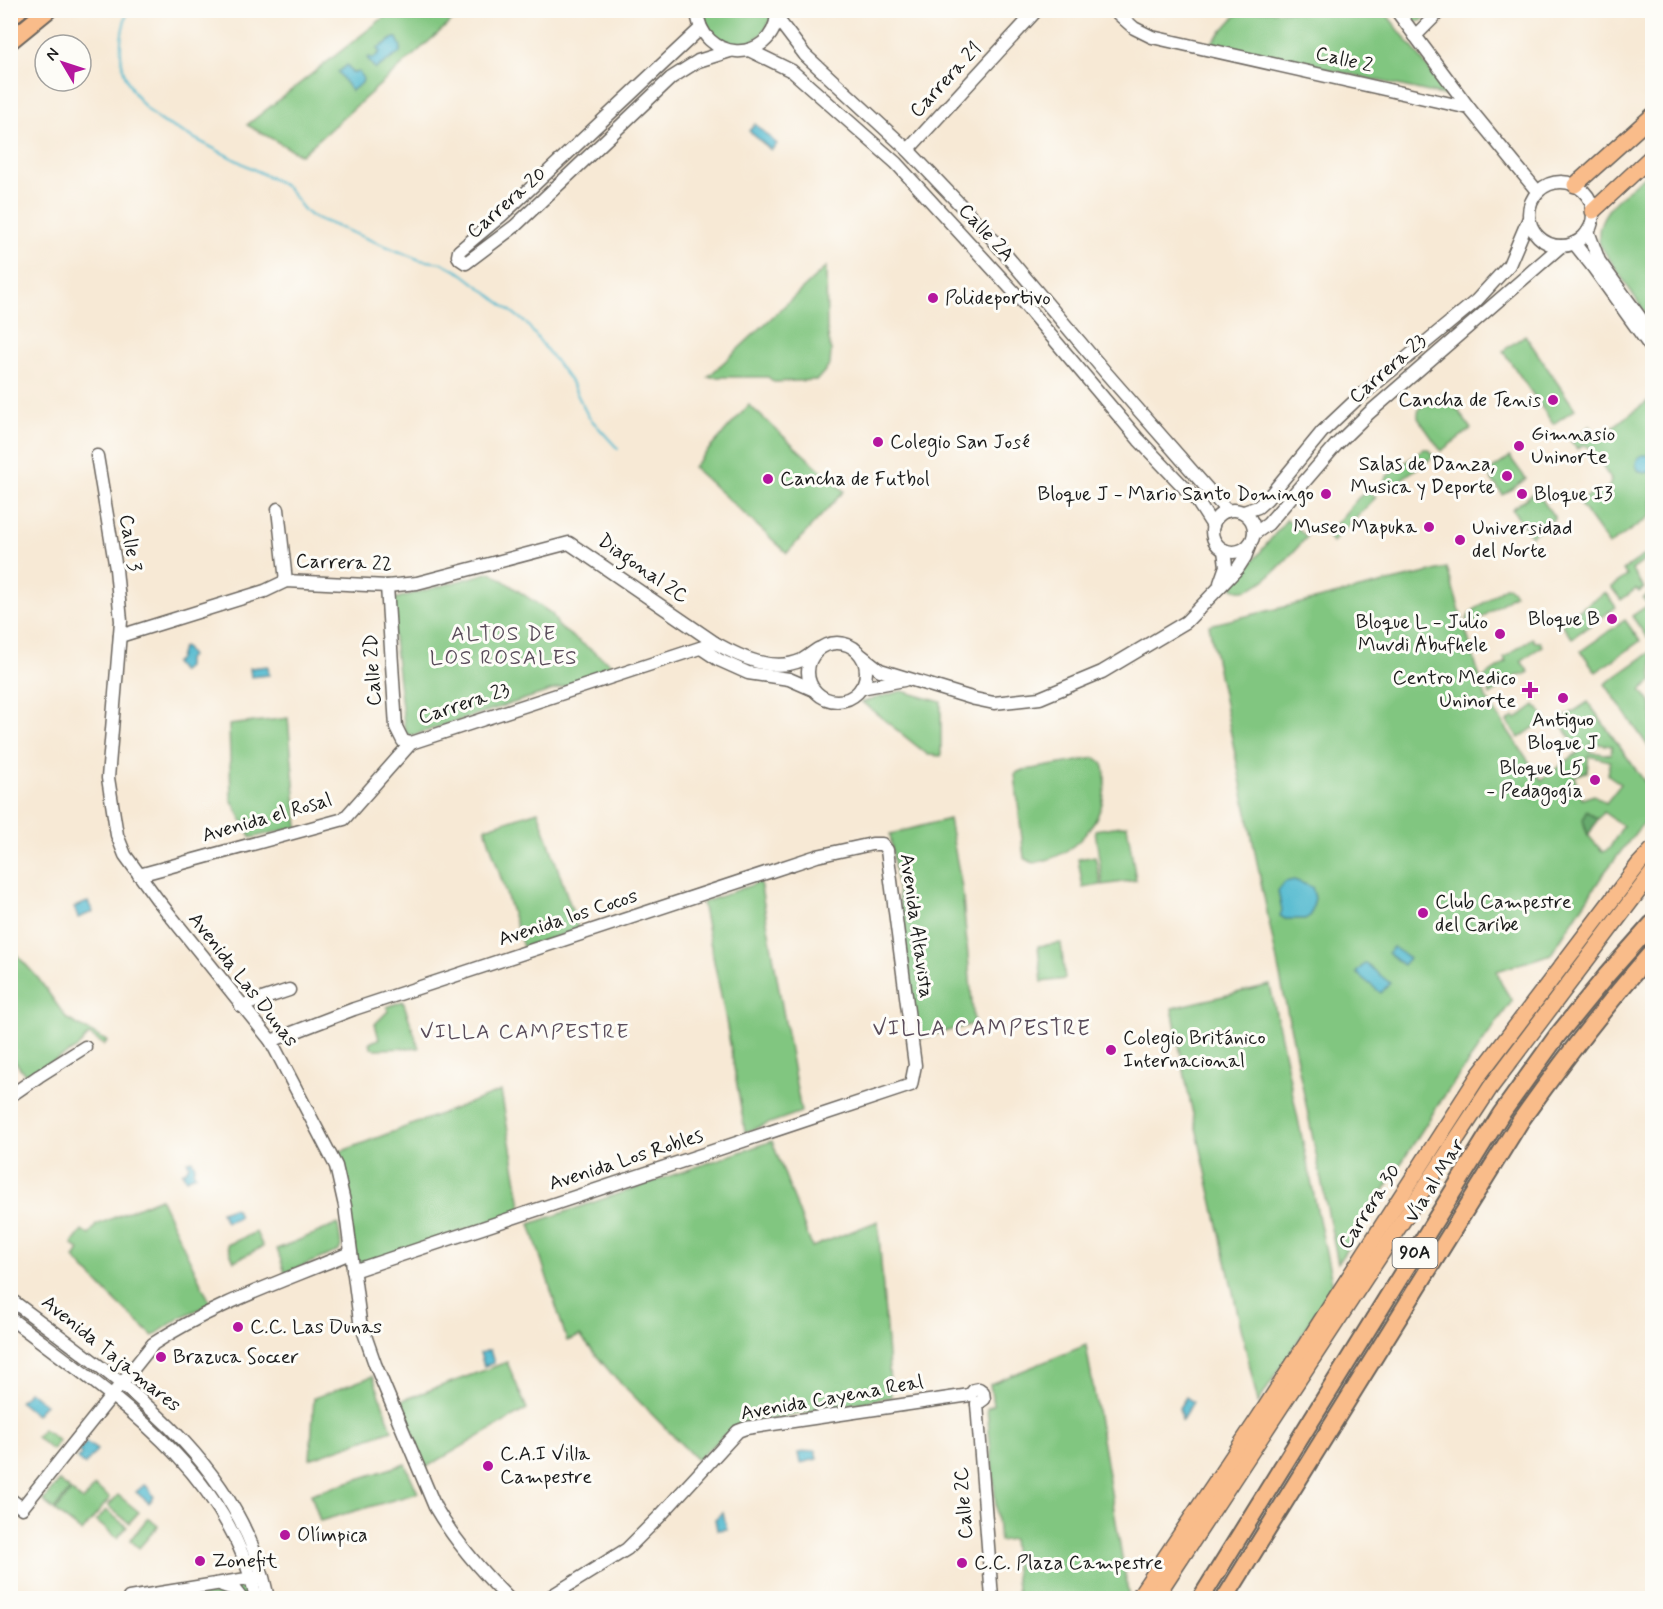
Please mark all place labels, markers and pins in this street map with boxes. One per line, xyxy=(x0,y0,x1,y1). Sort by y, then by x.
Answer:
place label: Polideportivo xyxy=(945,285,1051,312)
marker: Polideportivo xyxy=(926,291,940,305)
place label: Cancha de Tenis xyxy=(1398,387,1541,414)
marker: Cancha de Tenis xyxy=(1546,393,1560,407)
place label: Gimnasio Uninorte xyxy=(1531,421,1615,471)
place label: Colegio San José xyxy=(890,429,1030,457)
marker: Colegio San José xyxy=(871,435,885,449)
marker: Gimnasio Uninorte xyxy=(1512,439,1526,453)
place label: Salas de Danza, Musica y Deporte xyxy=(1351,451,1495,501)
place label: Cancha de Futbol xyxy=(780,466,930,493)
marker: Salas de Danza, Musica y Deporte xyxy=(1500,469,1514,483)
marker: Cancha de Futbol xyxy=(761,472,775,486)
place label: Bloque J - Mario Santo Domingo xyxy=(1038,481,1314,508)
place label: Bloque I3 xyxy=(1534,481,1613,508)
marker: Bloque J - Mario Santo Domingo xyxy=(1319,487,1333,501)
marker: Bloque I3 xyxy=(1515,487,1529,501)
place label: Museo Mapuka xyxy=(1294,514,1418,541)
place label: Universidad del Norte xyxy=(1472,515,1572,565)
marker: Museo Mapuka xyxy=(1422,520,1436,534)
marker: Universidad del Norte xyxy=(1453,533,1467,547)
place label: Bloque B xyxy=(1528,606,1600,633)
place label: Bloque L - Julio Muvdi Abufhele xyxy=(1356,609,1488,659)
marker: Bloque B xyxy=(1605,612,1619,626)
marker: Bloque L - Julio Muvdi Abufhele xyxy=(1493,627,1507,641)
place label: Centro Medico Uninorte xyxy=(1392,665,1516,715)
marker: Centro Medico Uninorte xyxy=(1521,681,1539,699)
marker: Antiguo Bloque J xyxy=(1556,691,1570,705)
place label: Antiguo Bloque J xyxy=(1528,707,1598,757)
place label: Bloque L5 - Pedagogía xyxy=(1486,755,1583,806)
marker: Bloque L5 - Pedagogía xyxy=(1588,773,1602,787)
place label: Club Campestre del Caribe xyxy=(1435,889,1572,939)
marker: Club Campestre del Caribe xyxy=(1416,906,1430,920)
place label: Colegio Británico Internacional xyxy=(1123,1025,1266,1075)
marker: Colegio Británico Internacional xyxy=(1104,1043,1118,1057)
place label: C.C. Las Dunas xyxy=(250,1314,382,1341)
marker: C.C. Las Dunas xyxy=(231,1320,245,1334)
place label: Brazuca Soccer xyxy=(173,1344,299,1371)
marker: Brazuca Soccer xyxy=(154,1350,168,1364)
place label: C.A.I Villa Campestre xyxy=(500,1441,592,1491)
marker: C.A.I Villa Campestre xyxy=(481,1459,495,1473)
place label: Olímpica xyxy=(297,1522,368,1549)
marker: Olímpica xyxy=(278,1528,292,1542)
place label: Zonefit xyxy=(212,1548,278,1575)
place label: C.C. Plaza Campestre xyxy=(974,1550,1163,1577)
marker: Zonefit xyxy=(193,1554,207,1568)
marker: C.C. Plaza Campestre xyxy=(955,1556,969,1570)

